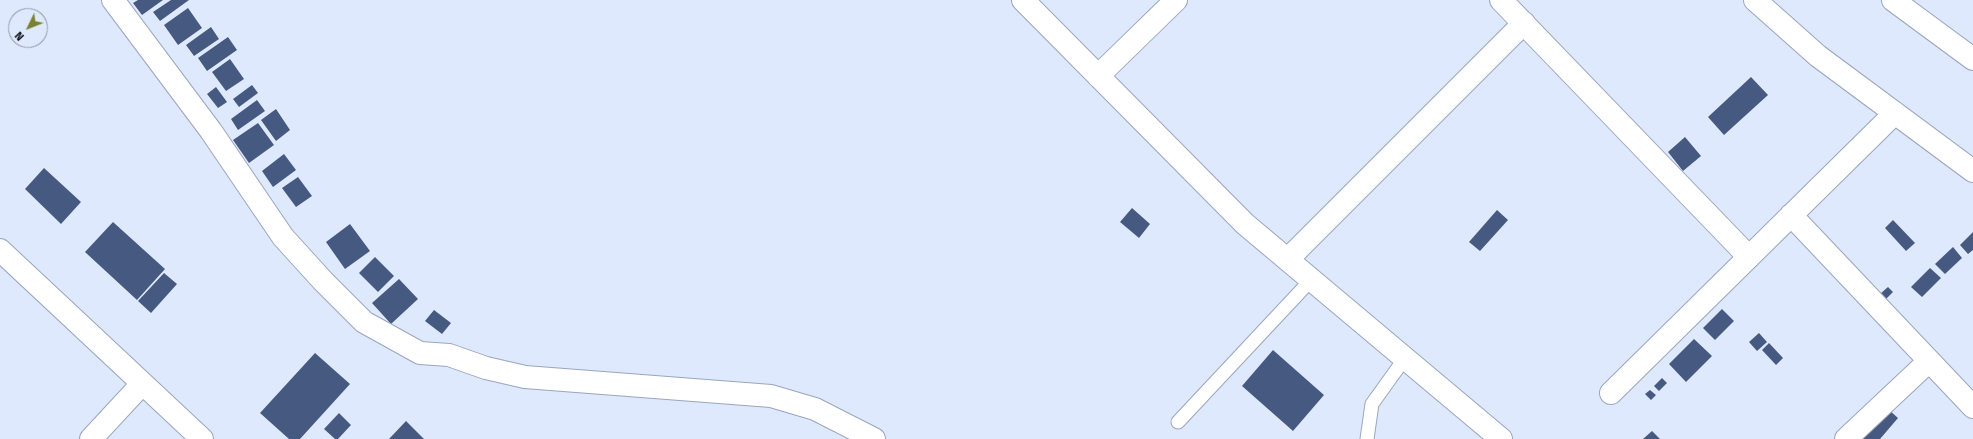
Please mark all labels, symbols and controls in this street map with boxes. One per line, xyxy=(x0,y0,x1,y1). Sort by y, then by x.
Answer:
north arrow xyxy=(8,8,48,48)
text: N xyxy=(12,29,27,43)

